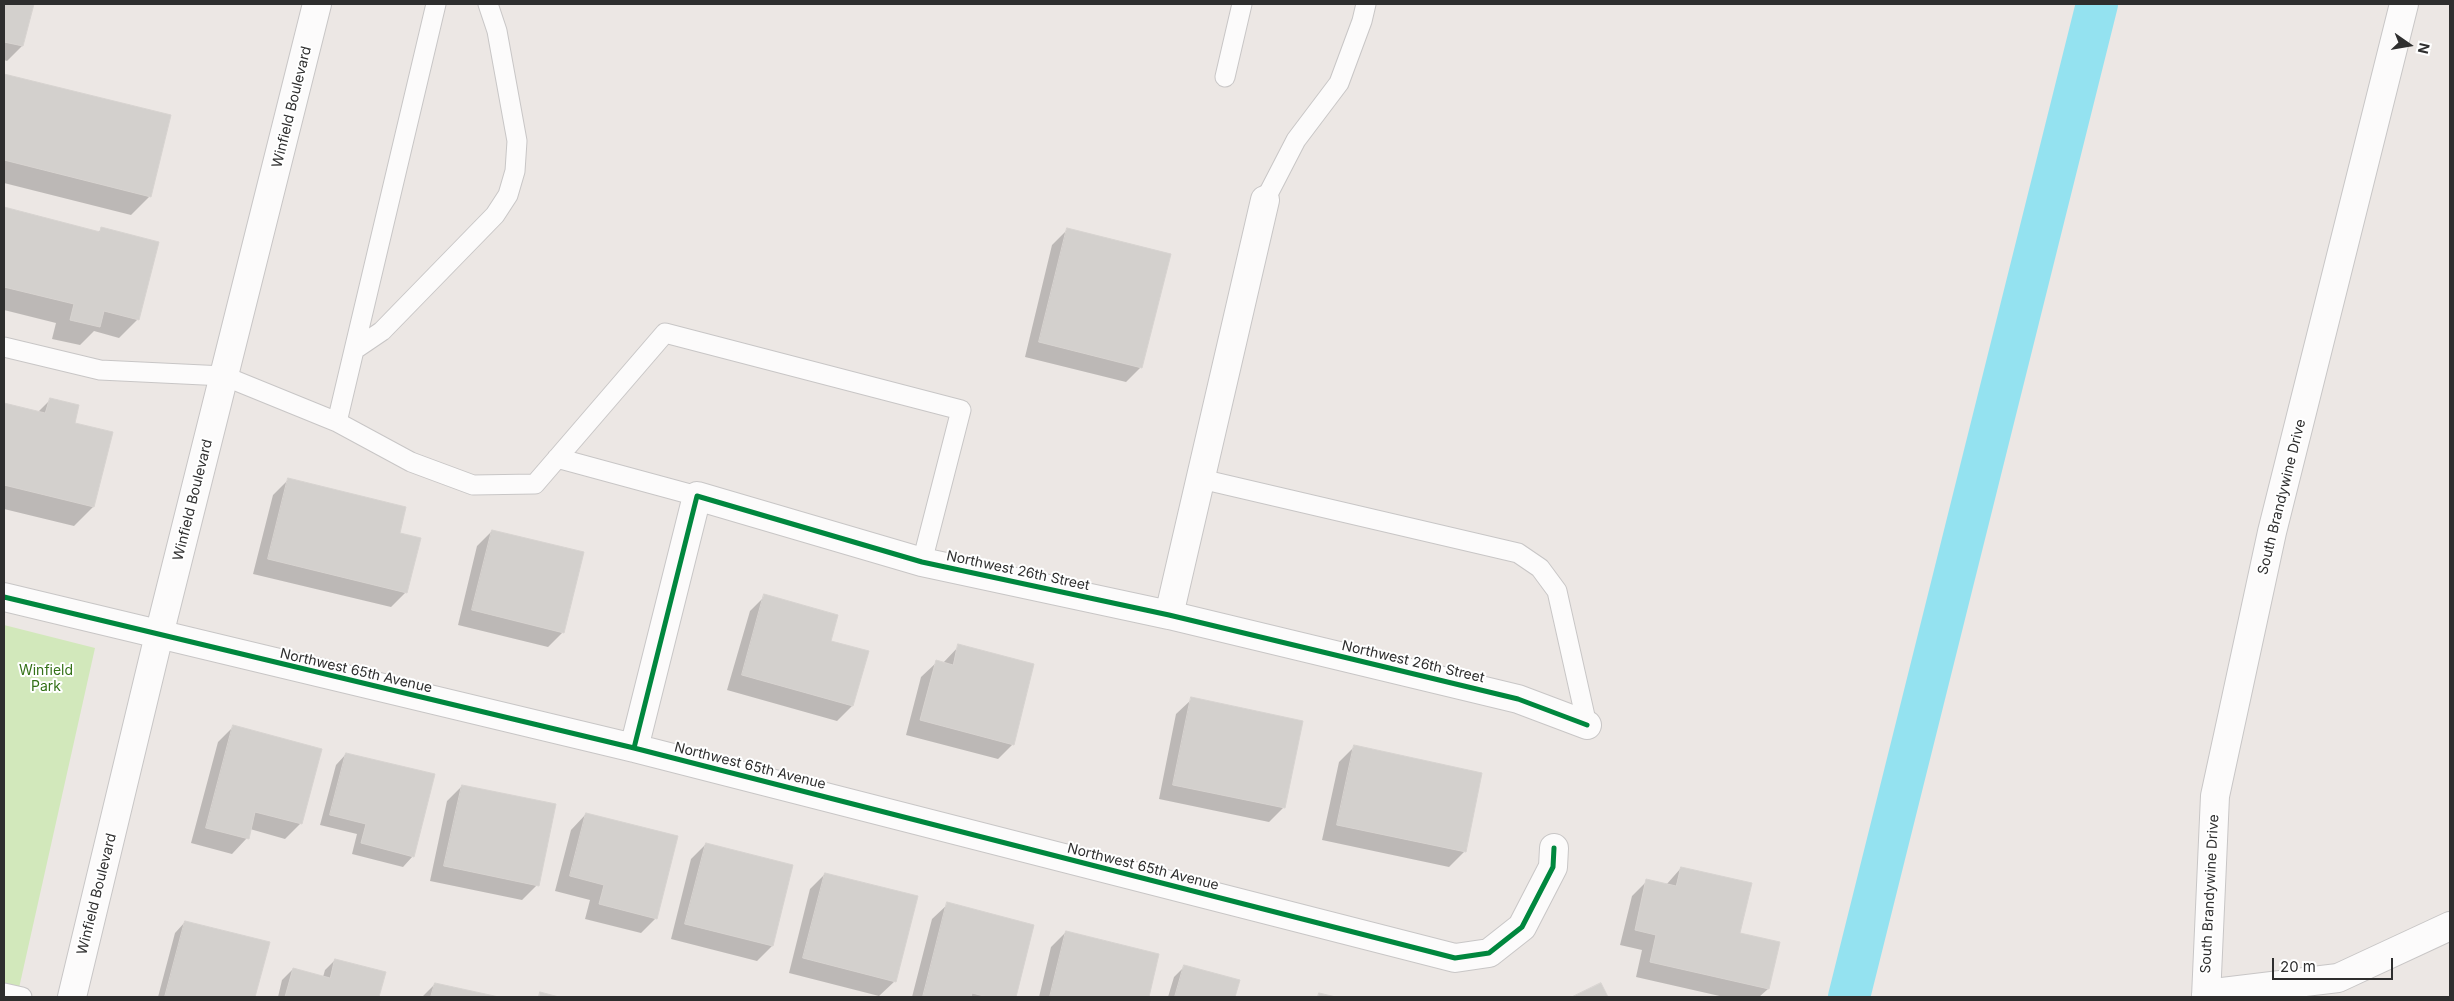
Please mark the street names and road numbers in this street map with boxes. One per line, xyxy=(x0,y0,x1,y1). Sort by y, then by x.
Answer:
street label: Winfield Boulevard xyxy=(269,45,315,169)
street label: South Brandywine Drive xyxy=(2255,418,2309,576)
street label: Winfield Boulevard xyxy=(170,438,216,562)
street label: Northwest 26th Street xyxy=(945,548,1091,594)
street label: Northwest 26th Street xyxy=(1340,637,1486,687)
street label: Northwest 65th Avenue xyxy=(278,645,434,697)
street label: Northwest 65th Avenue xyxy=(672,739,828,793)
street label: South Brandywine Drive xyxy=(2197,814,2223,974)
street label: Winfield Boulevard xyxy=(74,832,120,956)
street label: Northwest 65th Avenue xyxy=(1065,840,1221,894)

